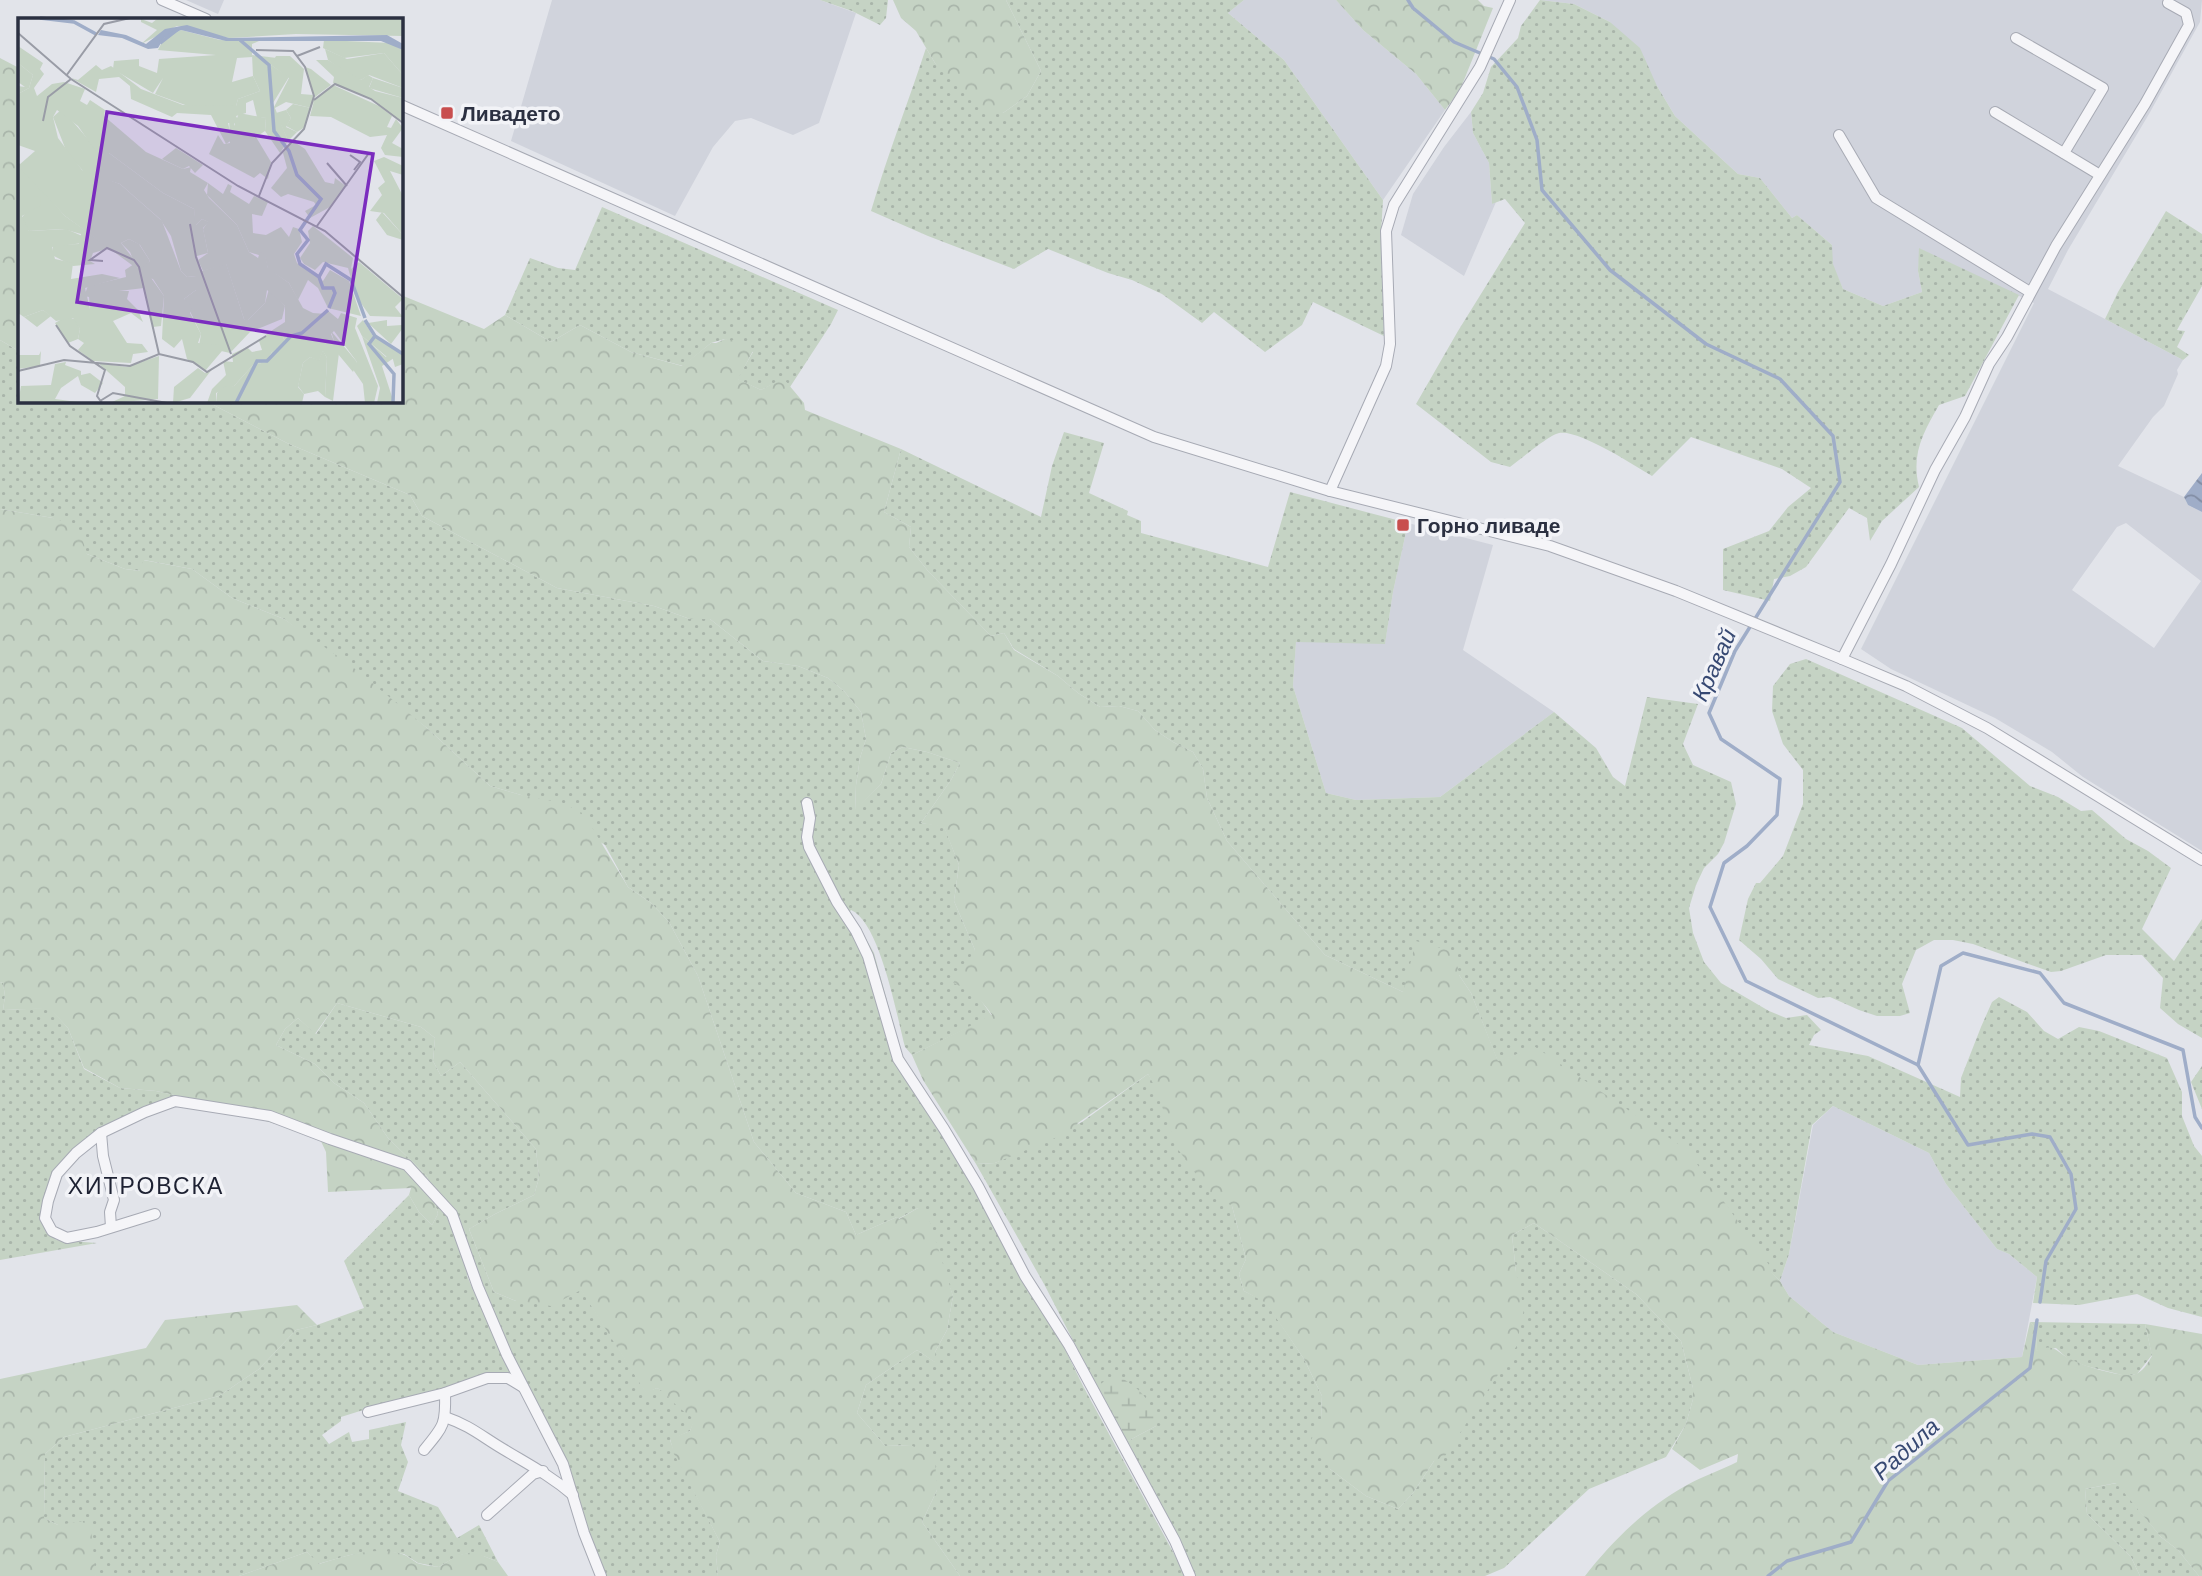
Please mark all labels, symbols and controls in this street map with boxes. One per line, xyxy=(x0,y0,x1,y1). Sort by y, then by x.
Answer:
inset map xyxy=(18,18,402,402)
place label: Ливадето xyxy=(461,102,561,125)
marker: Ливадето xyxy=(439,105,455,121)
place label: Горно ливаде xyxy=(1417,514,1560,537)
marker: Горно ливаде xyxy=(1395,517,1411,533)
water label: Кравай xyxy=(1687,625,1741,705)
district label: ХИТРОВСКА xyxy=(68,1173,224,1199)
water label: Радила xyxy=(1868,1413,1944,1485)

